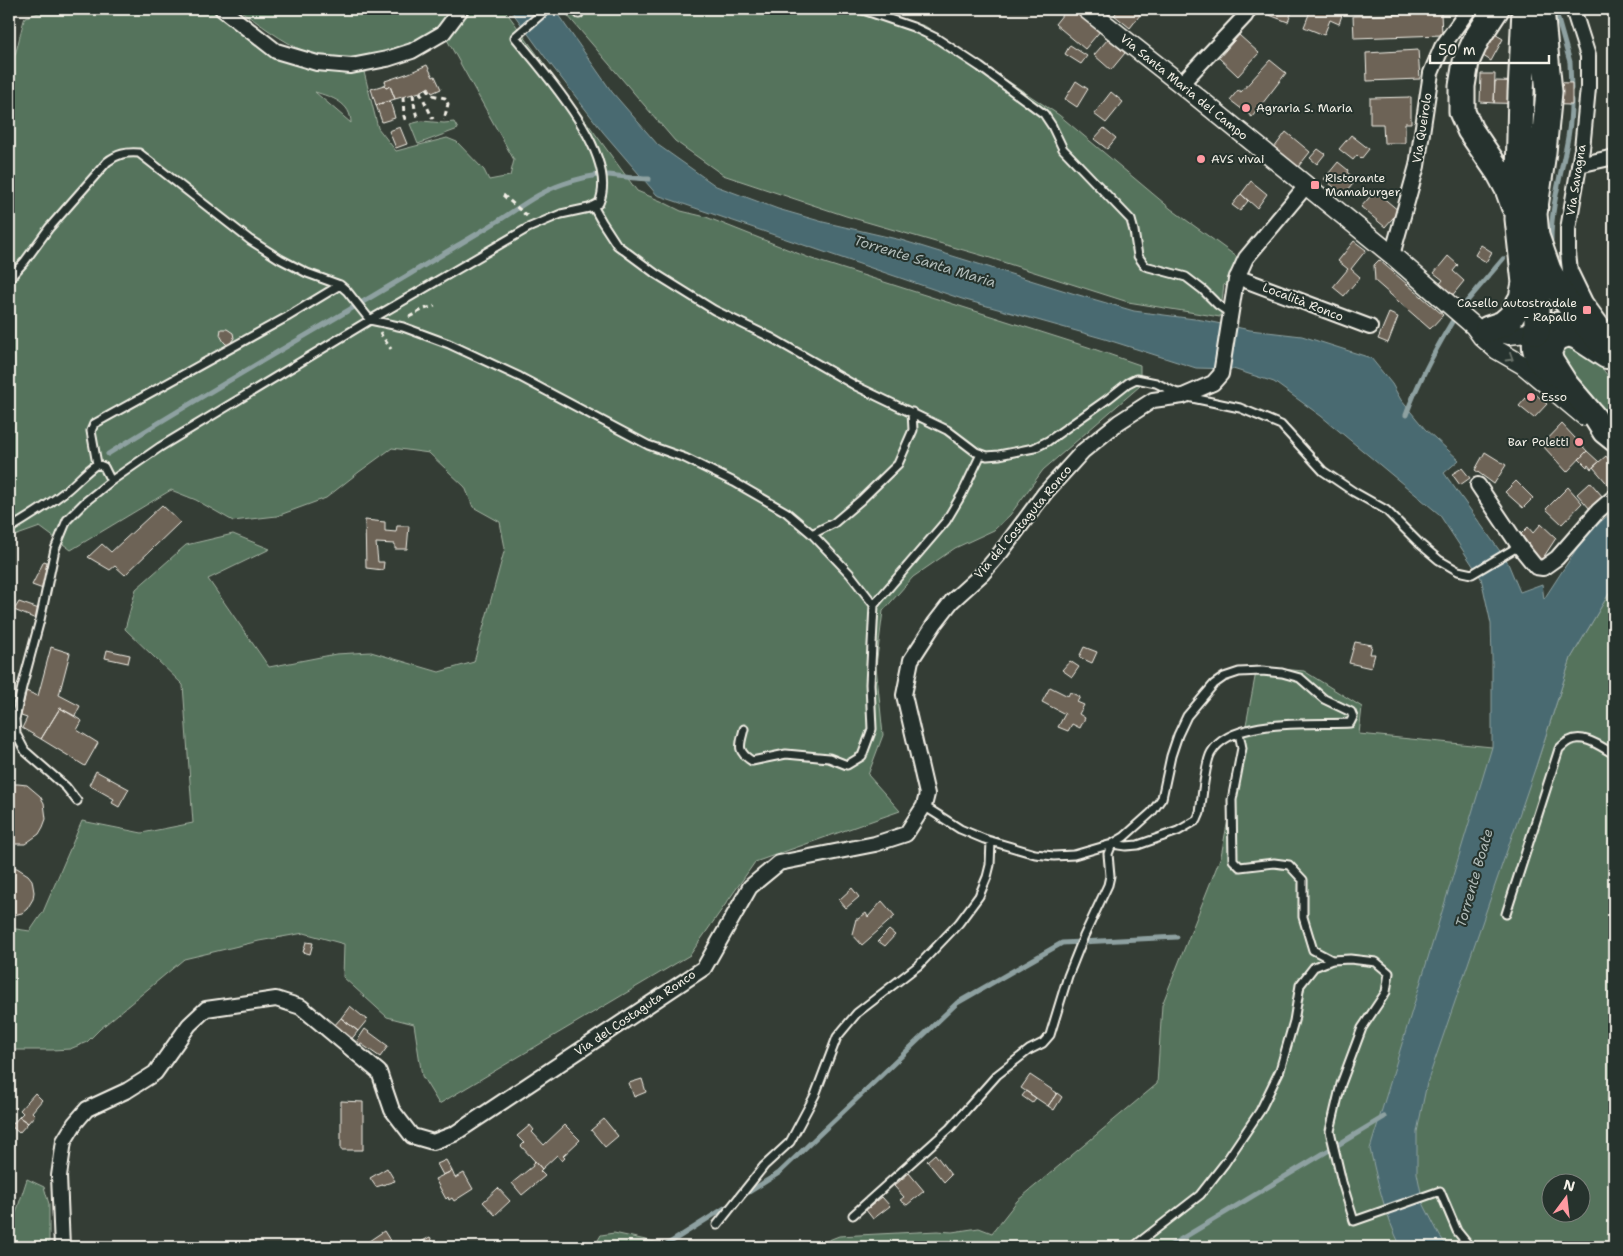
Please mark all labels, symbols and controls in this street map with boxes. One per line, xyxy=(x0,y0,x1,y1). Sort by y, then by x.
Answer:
street label: Via Santa Maria del Campo xyxy=(1117,30,1251,144)
scale bar xyxy=(1430,32,1549,64)
text: 50 m xyxy=(1438,40,1476,60)
street label: Via Queirolo xyxy=(1409,92,1435,164)
place label: Agraria S. Maria xyxy=(1256,100,1353,116)
marker: Agraria S. Maria xyxy=(1240,102,1252,114)
street label: Via Savagna xyxy=(1562,143,1590,217)
place label: AVS vivai xyxy=(1211,151,1264,167)
marker: AVS vivai xyxy=(1195,153,1207,165)
place label: Ristorante Mamaburger xyxy=(1325,170,1401,200)
marker: Ristorante Mamaburger xyxy=(1309,179,1321,191)
water label: Torrente Santa Maria xyxy=(852,231,998,291)
street label: Località Ronco xyxy=(1260,279,1346,325)
place label: Casello autostradale - Rapallo xyxy=(1457,295,1577,325)
marker: Casello autostradale - Rapallo xyxy=(1581,304,1593,316)
one-way arrow xyxy=(1505,351,1514,361)
place label: Esso xyxy=(1541,389,1567,405)
marker: Esso xyxy=(1525,391,1537,403)
place label: Bar Poletti xyxy=(1508,434,1569,450)
marker: Bar Poletti xyxy=(1573,436,1585,448)
street label: Via del Costaguta Ronco xyxy=(971,462,1075,582)
water label: Torrente Boate xyxy=(1451,826,1497,929)
street label: Via del Costaguta Ronco xyxy=(571,966,699,1060)
north arrow xyxy=(1540,1174,1590,1224)
text: N xyxy=(1562,1175,1577,1196)

